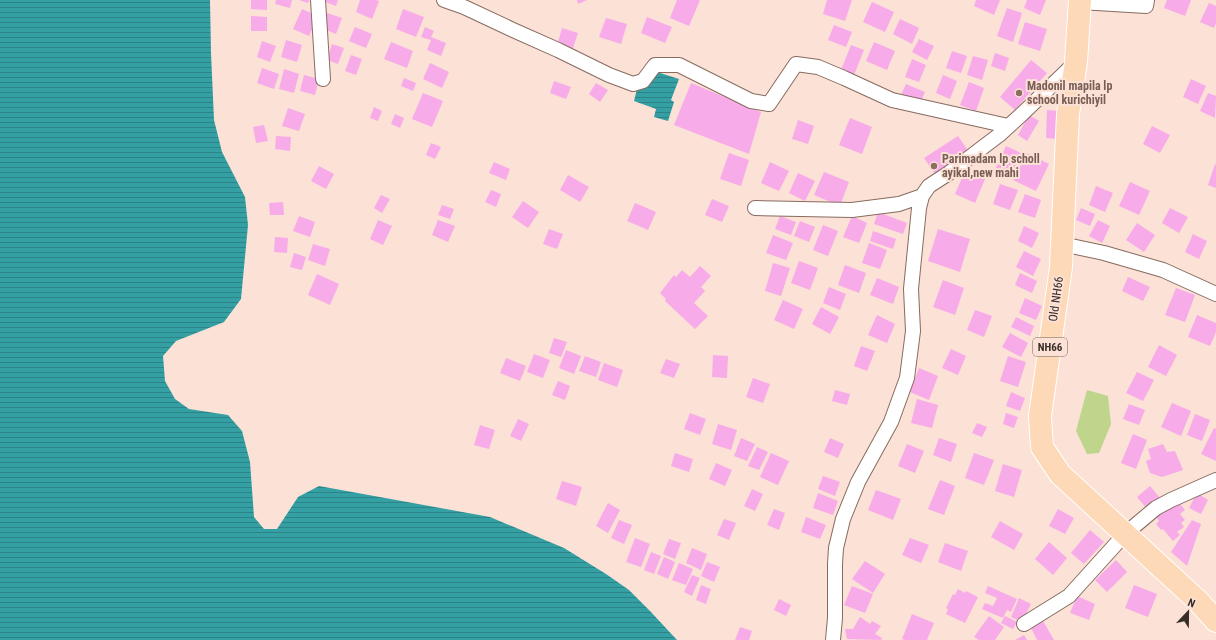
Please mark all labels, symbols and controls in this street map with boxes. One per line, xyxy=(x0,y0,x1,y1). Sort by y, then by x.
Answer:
place label: Madonil mapila lp school kurichiyil xyxy=(1027,79,1112,107)
marker: Madonil mapila lp school kurichiyil xyxy=(1014,88,1024,98)
place label: Parimadam lp scholl ayikal,new mahi xyxy=(942,152,1040,180)
marker: Parimadam lp scholl ayikal,new mahi xyxy=(929,161,939,171)
street label: Old NH66 xyxy=(1046,275,1066,322)
road number: NH66 xyxy=(1033,338,1067,356)
north arrow xyxy=(1168,592,1208,632)
text: N xyxy=(1186,596,1197,611)

